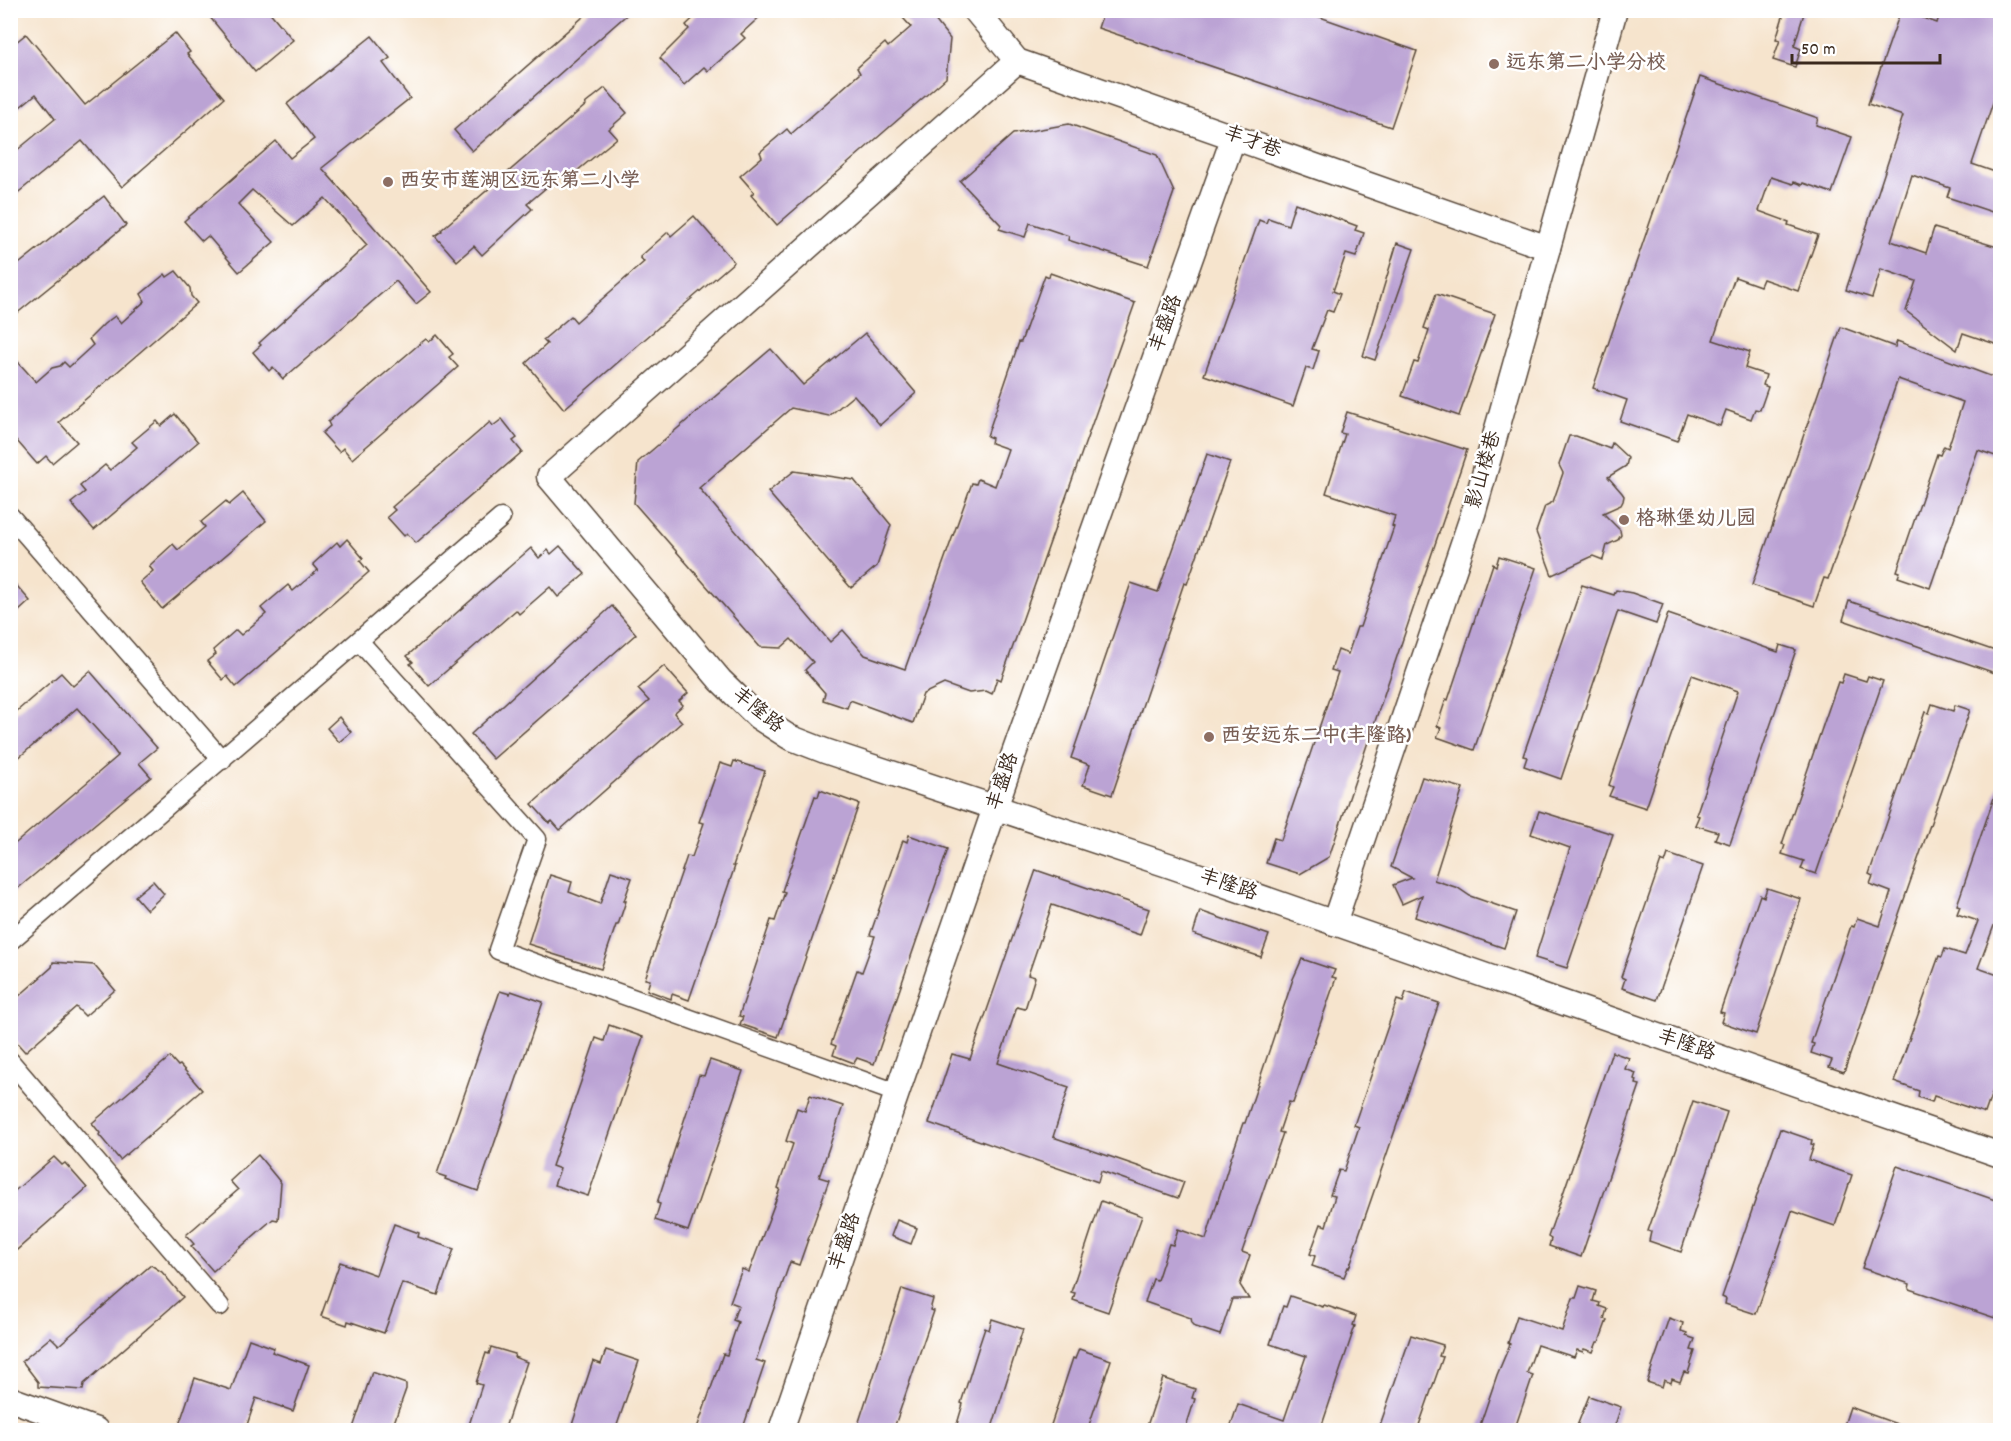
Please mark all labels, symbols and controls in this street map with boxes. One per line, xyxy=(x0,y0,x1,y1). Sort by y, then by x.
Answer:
scale bar xyxy=(1792,27,1940,65)
text: 50 m xyxy=(1801,38,1836,63)
place label: 远东第二小学分校 xyxy=(1506,50,1666,78)
marker: 远东第二小学分校 xyxy=(1487,57,1501,71)
street label: 丰才巷 xyxy=(1219,120,1286,167)
place label: 西安市莲湖区远东第二小学 xyxy=(400,168,640,196)
marker: 西安市莲湖区远东第二小学 xyxy=(381,175,395,189)
street label: 丰盛路 xyxy=(1144,290,1191,357)
street label: 影山楼巷 xyxy=(1461,427,1510,512)
place label: 格琳堡幼儿园 xyxy=(1636,506,1756,534)
marker: 格琳堡幼儿园 xyxy=(1617,513,1631,527)
street label: 丰隆路 xyxy=(725,681,790,741)
place label: 西安远东二中(丰隆路) xyxy=(1221,723,1411,751)
marker: 西安远东二中(丰隆路) xyxy=(1202,730,1216,744)
street label: 丰盛路 xyxy=(981,748,1027,815)
street label: 丰隆路 xyxy=(1195,863,1262,909)
street label: 丰隆路 xyxy=(1653,1023,1720,1069)
street label: 丰盛路 xyxy=(823,1208,869,1275)

